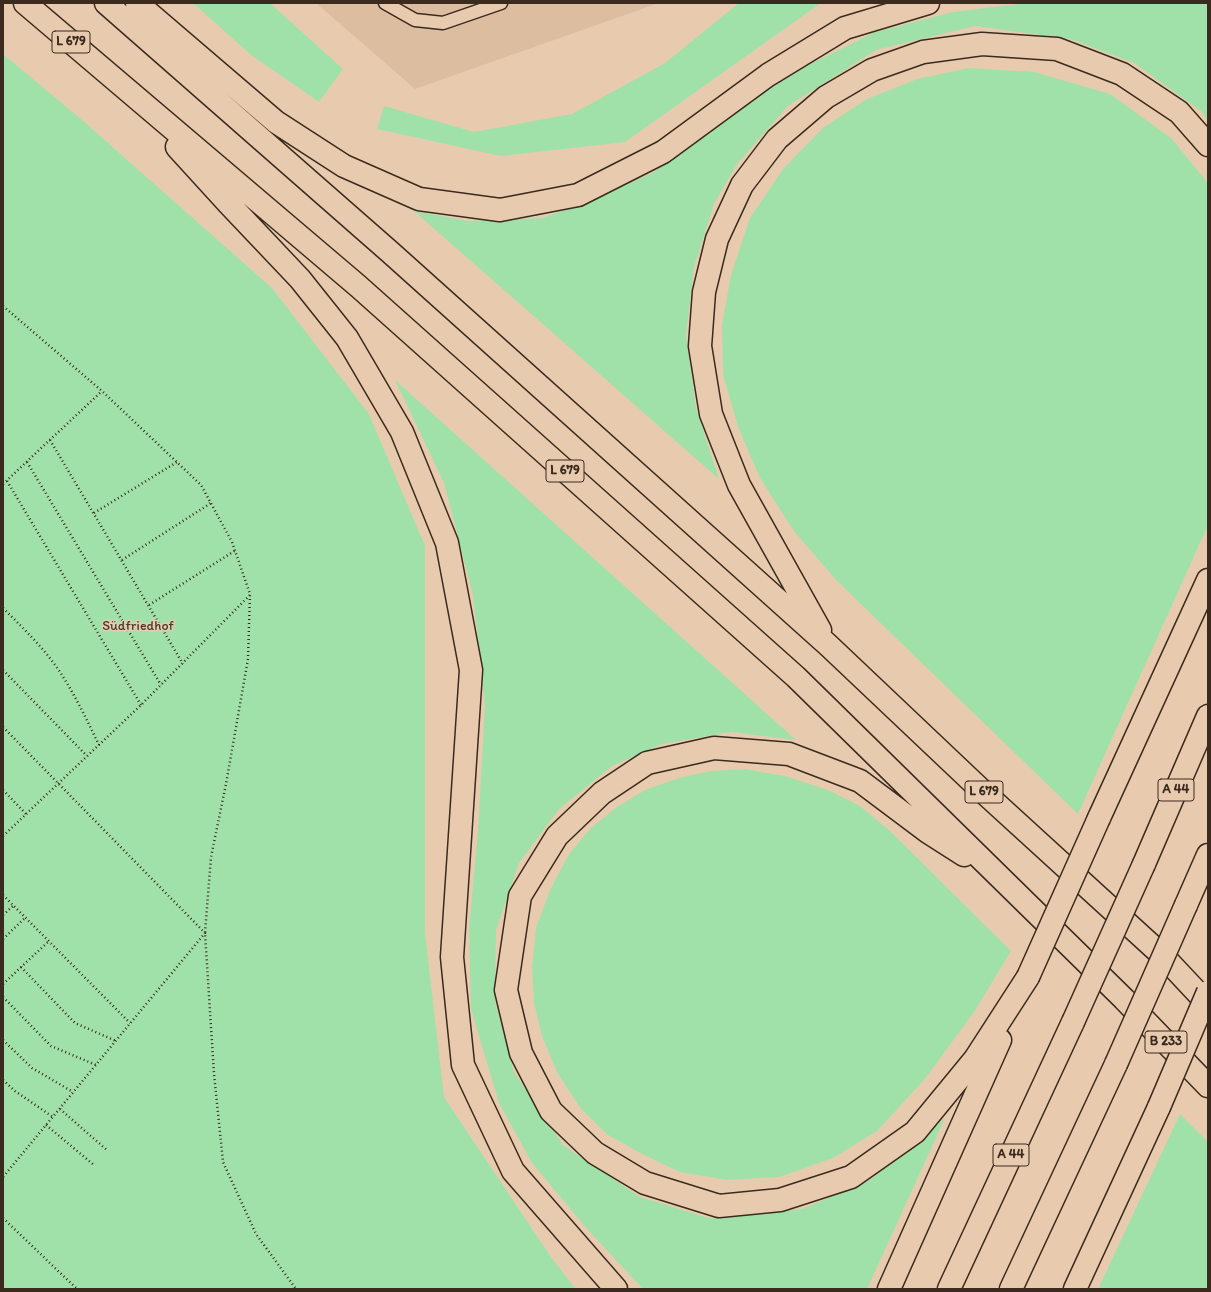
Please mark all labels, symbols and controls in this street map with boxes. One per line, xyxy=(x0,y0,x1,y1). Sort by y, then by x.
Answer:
road number: L 679 xyxy=(52,31,90,53)
road number: L 679 xyxy=(546,460,584,482)
park label: Südfriedhof xyxy=(102,618,174,634)
road number: A 44 xyxy=(1158,779,1194,801)
road number: L 679 xyxy=(965,781,1003,803)
road number: B 233 xyxy=(1145,1031,1187,1053)
road number: A 44 xyxy=(993,1144,1029,1166)

